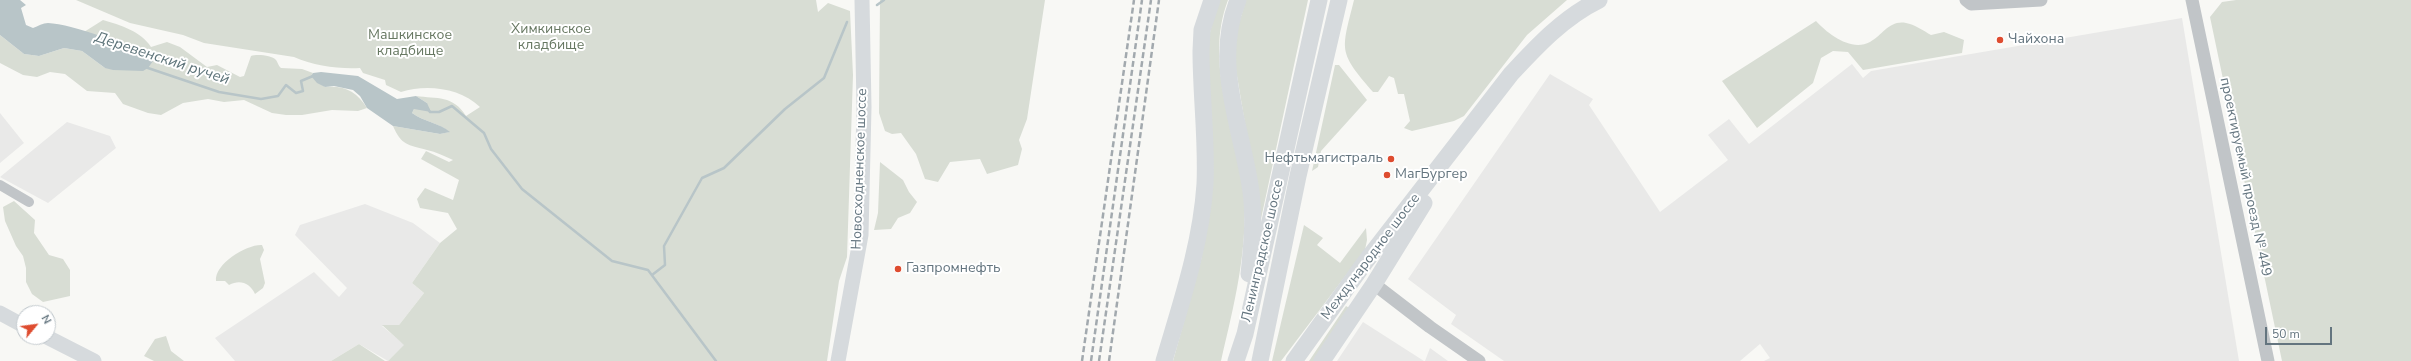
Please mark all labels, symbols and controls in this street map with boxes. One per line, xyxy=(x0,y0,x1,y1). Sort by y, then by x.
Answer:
park label: Химкинское кладбище xyxy=(511,22,591,54)
park label: Машкинское кладбище xyxy=(368,28,452,60)
water label: Деревенский ручей xyxy=(93,29,231,89)
place label: Чайхона xyxy=(2008,32,2064,48)
marker: Чайхона xyxy=(1995,35,2005,45)
street label: проектируемый проезд № 449 xyxy=(2216,76,2274,278)
street label: Новосходненское шоссе xyxy=(849,88,871,250)
place label: Нефтьмагистраль xyxy=(1265,151,1383,167)
marker: Нефтьмагистраль xyxy=(1386,154,1396,164)
place label: МагБургер xyxy=(1395,167,1467,183)
marker: МагБургер xyxy=(1382,170,1392,180)
street label: Ленинградское шоссе xyxy=(1238,178,1288,324)
street label: Международное шоссе xyxy=(1318,191,1424,323)
place label: Газпромнефть xyxy=(906,261,1000,277)
marker: Газпромнефть xyxy=(893,264,903,274)
north arrow xyxy=(16,305,56,345)
text: N xyxy=(37,312,55,327)
scale bar xyxy=(2267,319,2334,345)
text: 50 m xyxy=(2272,326,2300,342)

